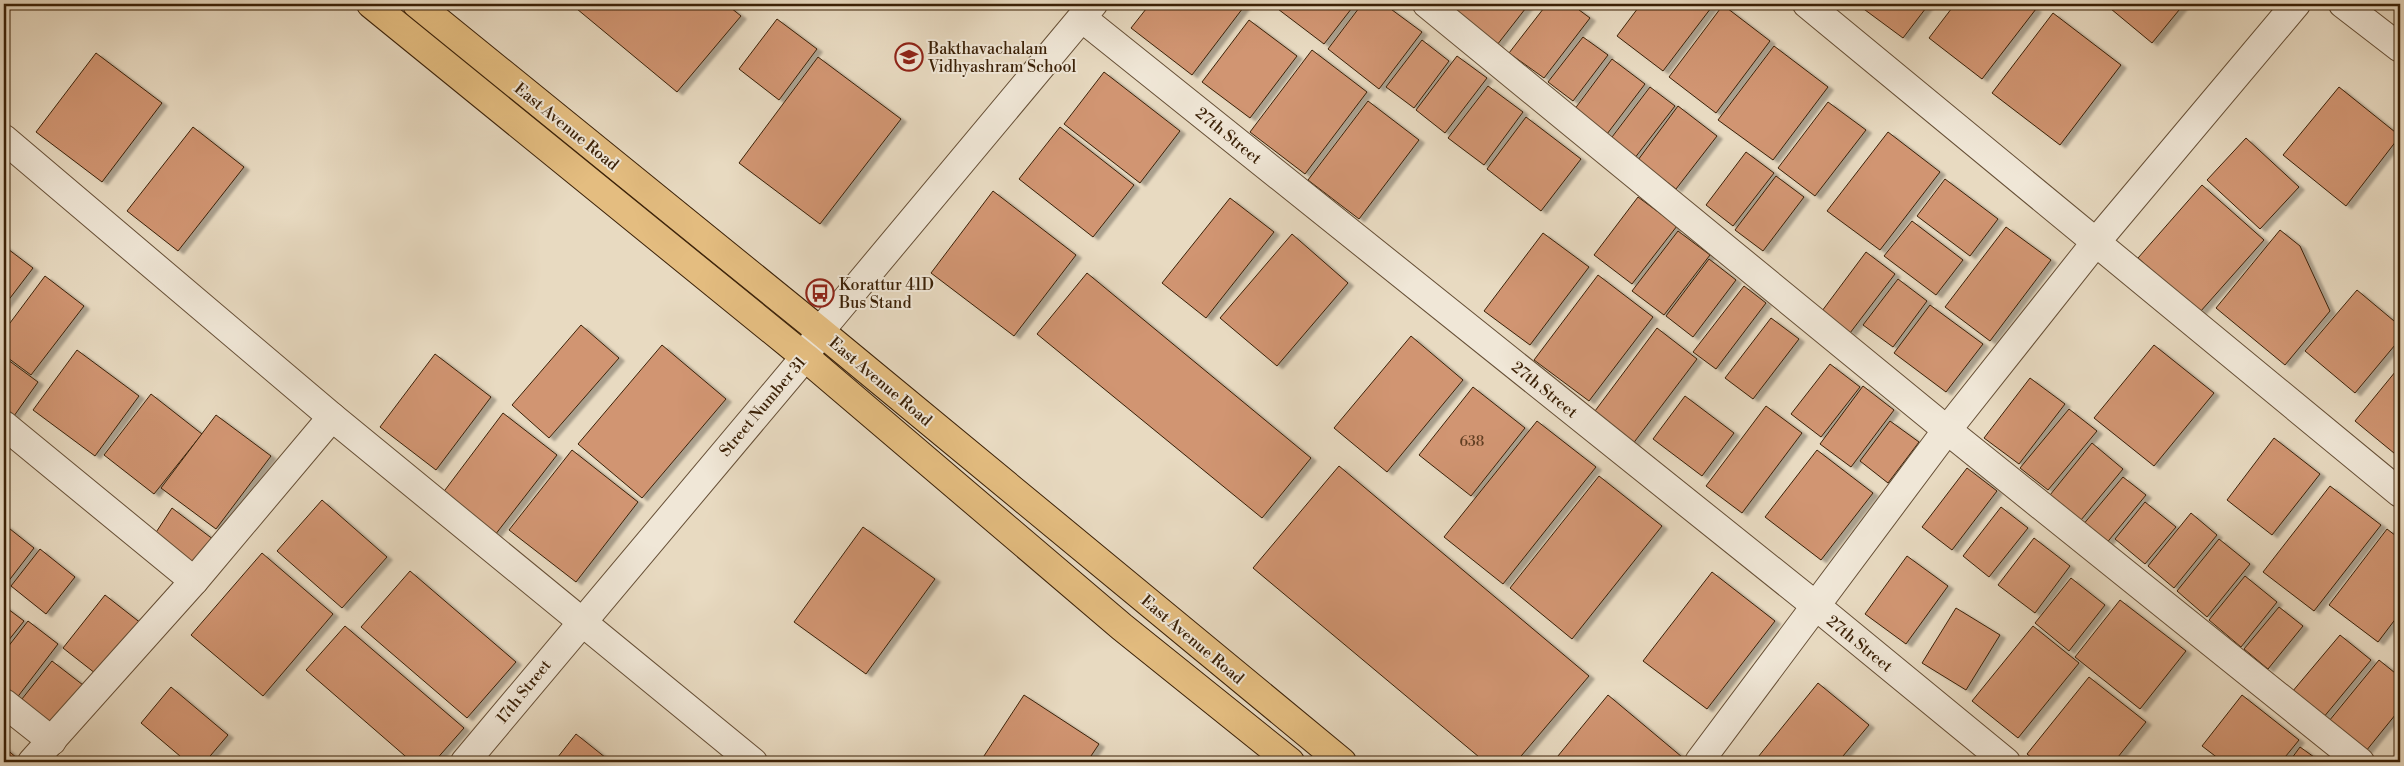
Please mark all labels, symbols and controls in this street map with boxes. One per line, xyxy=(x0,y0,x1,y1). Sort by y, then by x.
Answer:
place label: Bakthavachalam Vidhyashram School xyxy=(927,39,1077,77)
school or university icon: Bakthavachalam Vidhyashram School xyxy=(894,42,924,72)
street label: East Avenue Road xyxy=(510,79,623,175)
street label: 27th Street xyxy=(1191,103,1266,169)
place label: Korattur 41D Bus Stand xyxy=(838,275,934,313)
bus stop icon: Korattur 41D Bus Stand xyxy=(805,278,835,308)
street label: East Avenue Road xyxy=(825,333,936,431)
street label: Street Number 31 xyxy=(715,353,810,461)
street label: 27th Street xyxy=(1507,357,1582,423)
house number: 638 xyxy=(1460,433,1484,451)
street label: East Avenue Road xyxy=(1137,591,1248,689)
street label: 27th Street xyxy=(1822,611,1897,677)
street label: 17th Street xyxy=(492,655,556,728)

